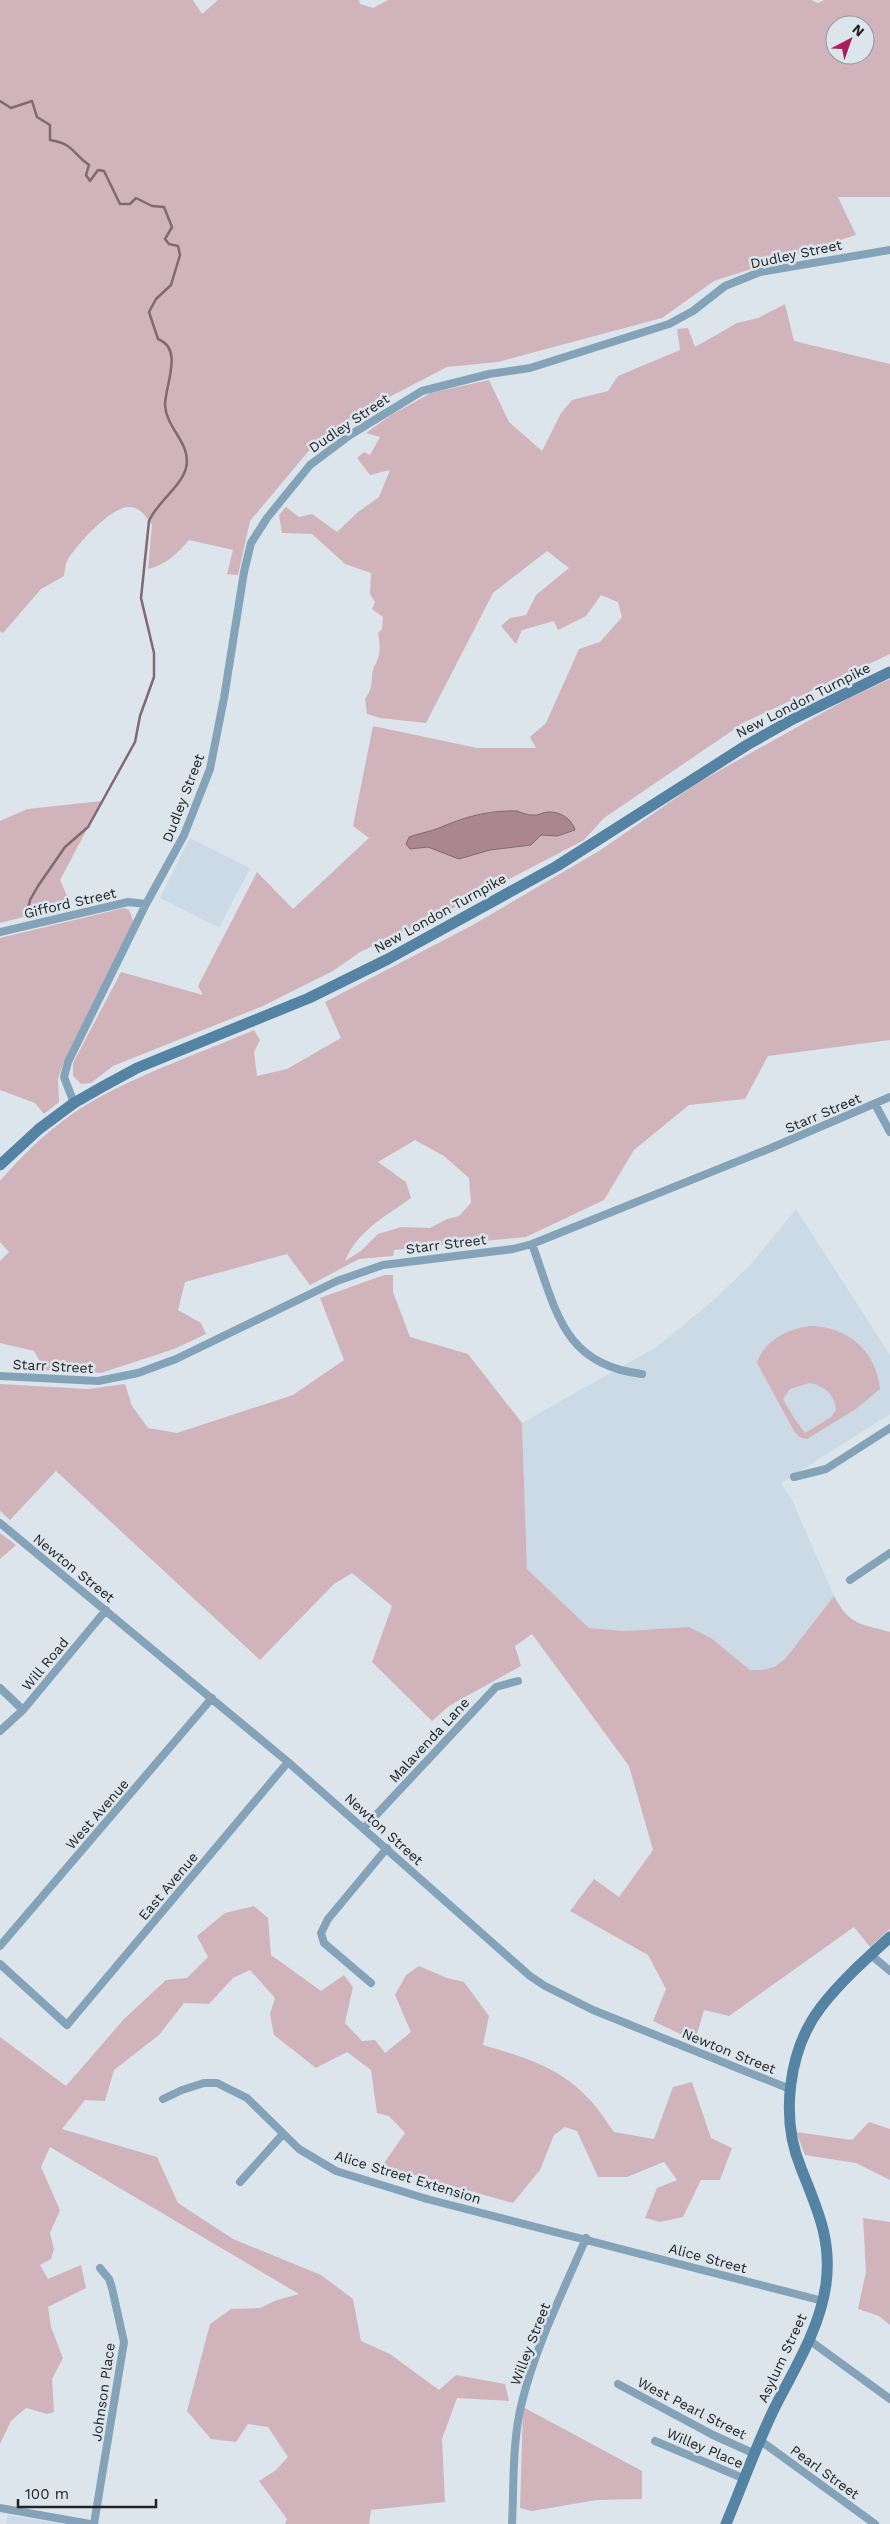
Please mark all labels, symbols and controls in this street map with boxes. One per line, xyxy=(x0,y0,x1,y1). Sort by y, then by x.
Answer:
north arrow xyxy=(825,15,875,65)
text: N xyxy=(849,21,868,40)
street label: Dudley Street xyxy=(749,236,843,272)
street label: Dudley Street xyxy=(306,390,392,456)
street label: New London Turnpike xyxy=(733,659,873,741)
street label: Dudley Street xyxy=(159,751,207,844)
street label: New London Turnpike xyxy=(371,870,509,956)
street label: Gifford Street xyxy=(22,885,118,921)
street label: Starr Street xyxy=(783,1090,863,1136)
street label: Starr Street xyxy=(405,1231,487,1257)
street label: Starr Street xyxy=(12,1356,94,1376)
street label: Newton Street xyxy=(30,1530,118,1606)
street label: Will Road xyxy=(18,1634,72,1694)
street label: Malavenda Lane xyxy=(386,1694,472,1786)
street label: West Avenue xyxy=(62,1776,132,1852)
street label: Newton Street xyxy=(342,1790,426,1868)
street label: East Avenue xyxy=(135,1849,201,1923)
street label: Newton Street xyxy=(680,2025,778,2077)
street label: Alice Street Extension xyxy=(333,2147,483,2207)
street label: Alice Street xyxy=(667,2240,749,2276)
street label: Willey Street xyxy=(507,2300,553,2388)
street label: Asylum Street xyxy=(754,2311,810,2405)
street label: Johnson Place xyxy=(88,2342,118,2442)
street label: West Pearl Street xyxy=(635,2374,749,2442)
street label: Willey Place xyxy=(664,2425,746,2471)
street label: Pearl Street xyxy=(788,2442,863,2502)
scale bar xyxy=(18,2476,155,2508)
text: 100 m xyxy=(25,2485,69,2503)

